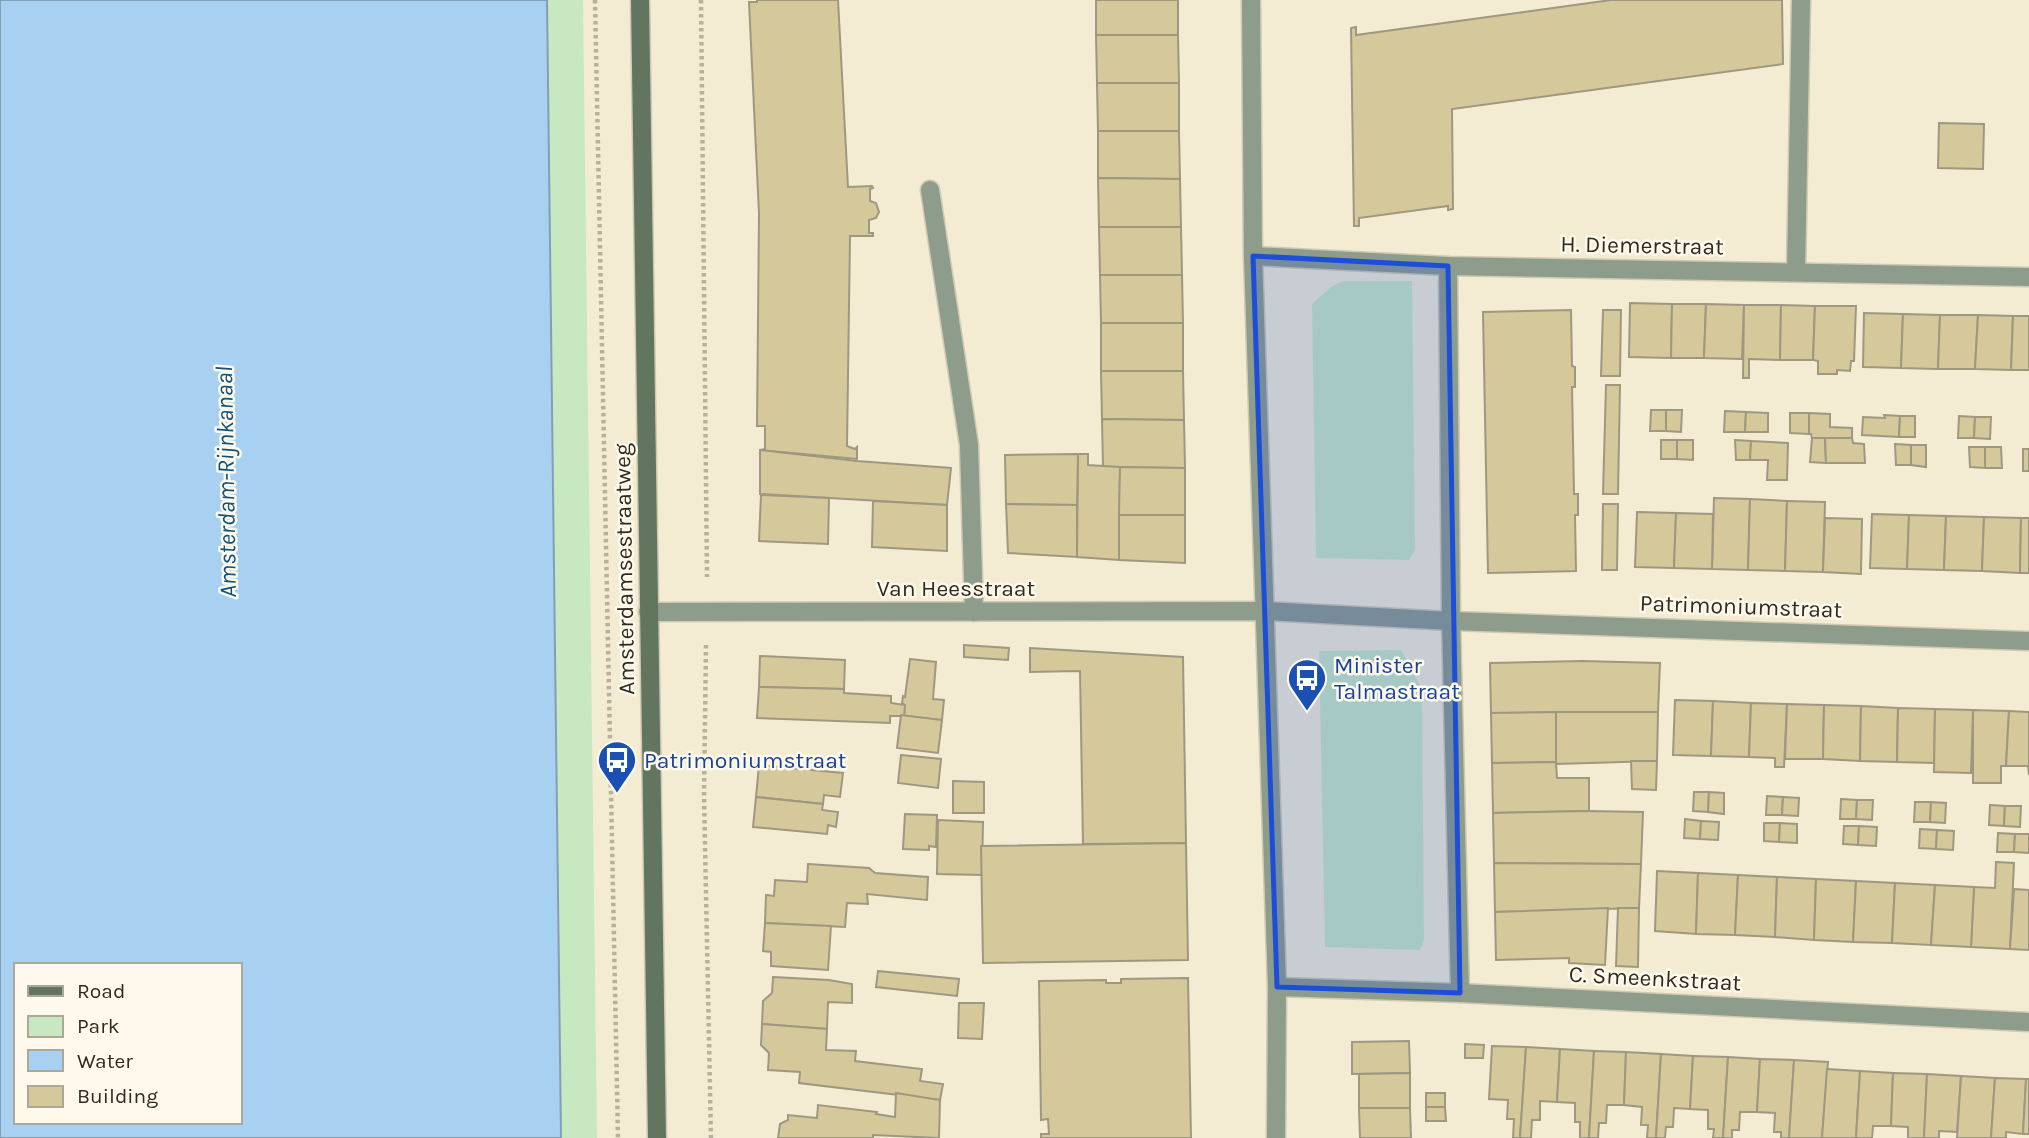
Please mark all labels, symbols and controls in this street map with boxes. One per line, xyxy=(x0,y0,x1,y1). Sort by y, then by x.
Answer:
street label: H. Diemerstraat xyxy=(1560,231,1724,260)
water label: Amsterdam-Rijnkanaal xyxy=(210,366,242,598)
street label: Amsterdamsestraatweg xyxy=(609,443,640,695)
street label: Van Heesstraat xyxy=(877,575,1036,602)
street label: Patrimoniumstraat xyxy=(1639,589,1843,624)
place label: Minister Talmastraat xyxy=(1334,652,1460,705)
bus stop icon: Minister Talmastraat xyxy=(1286,657,1328,712)
bus stop icon: Patrimoniumstraat xyxy=(596,739,638,794)
place label: Patrimoniumstraat xyxy=(644,747,847,774)
street label: C. Smeenkstraat xyxy=(1568,961,1742,997)
legend xyxy=(14,963,242,1124)
text: Road xyxy=(77,979,125,1003)
text: Park xyxy=(77,1014,120,1038)
text: Water xyxy=(77,1049,133,1073)
text: Building xyxy=(77,1084,158,1108)

